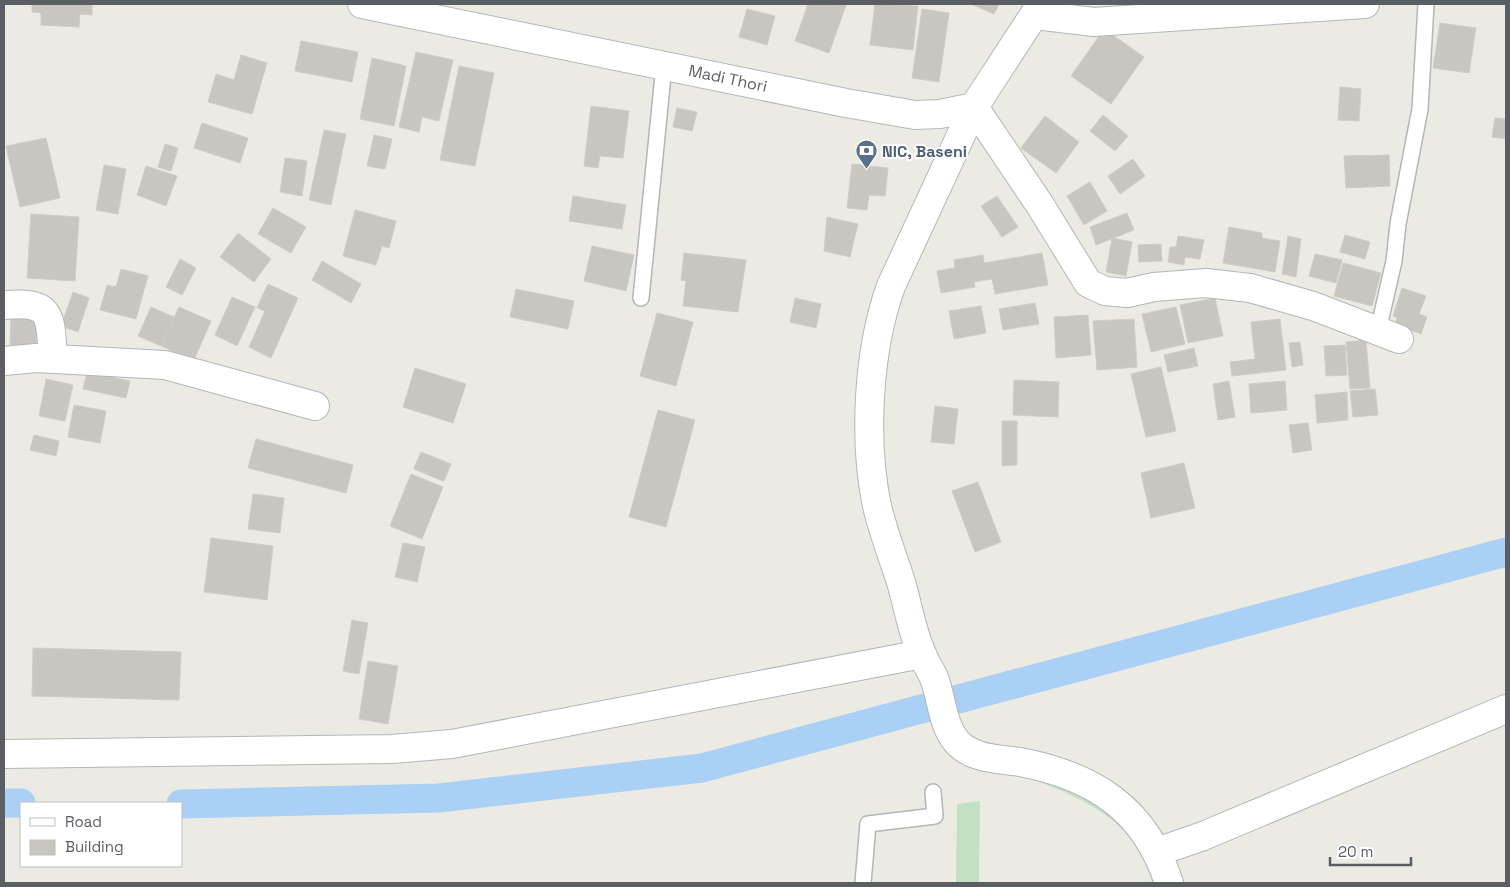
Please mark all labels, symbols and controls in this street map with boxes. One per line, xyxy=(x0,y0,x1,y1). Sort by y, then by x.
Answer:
street label: Madi Thori xyxy=(687,60,769,97)
bank icon: NIC, Baseni xyxy=(854,139,878,170)
place label: NIC, Baseni xyxy=(882,141,967,162)
legend xyxy=(20,802,182,867)
text: Road xyxy=(65,812,102,831)
scale bar xyxy=(1330,834,1411,866)
text: Building xyxy=(65,837,124,856)
text: 20 m xyxy=(1338,842,1373,861)

